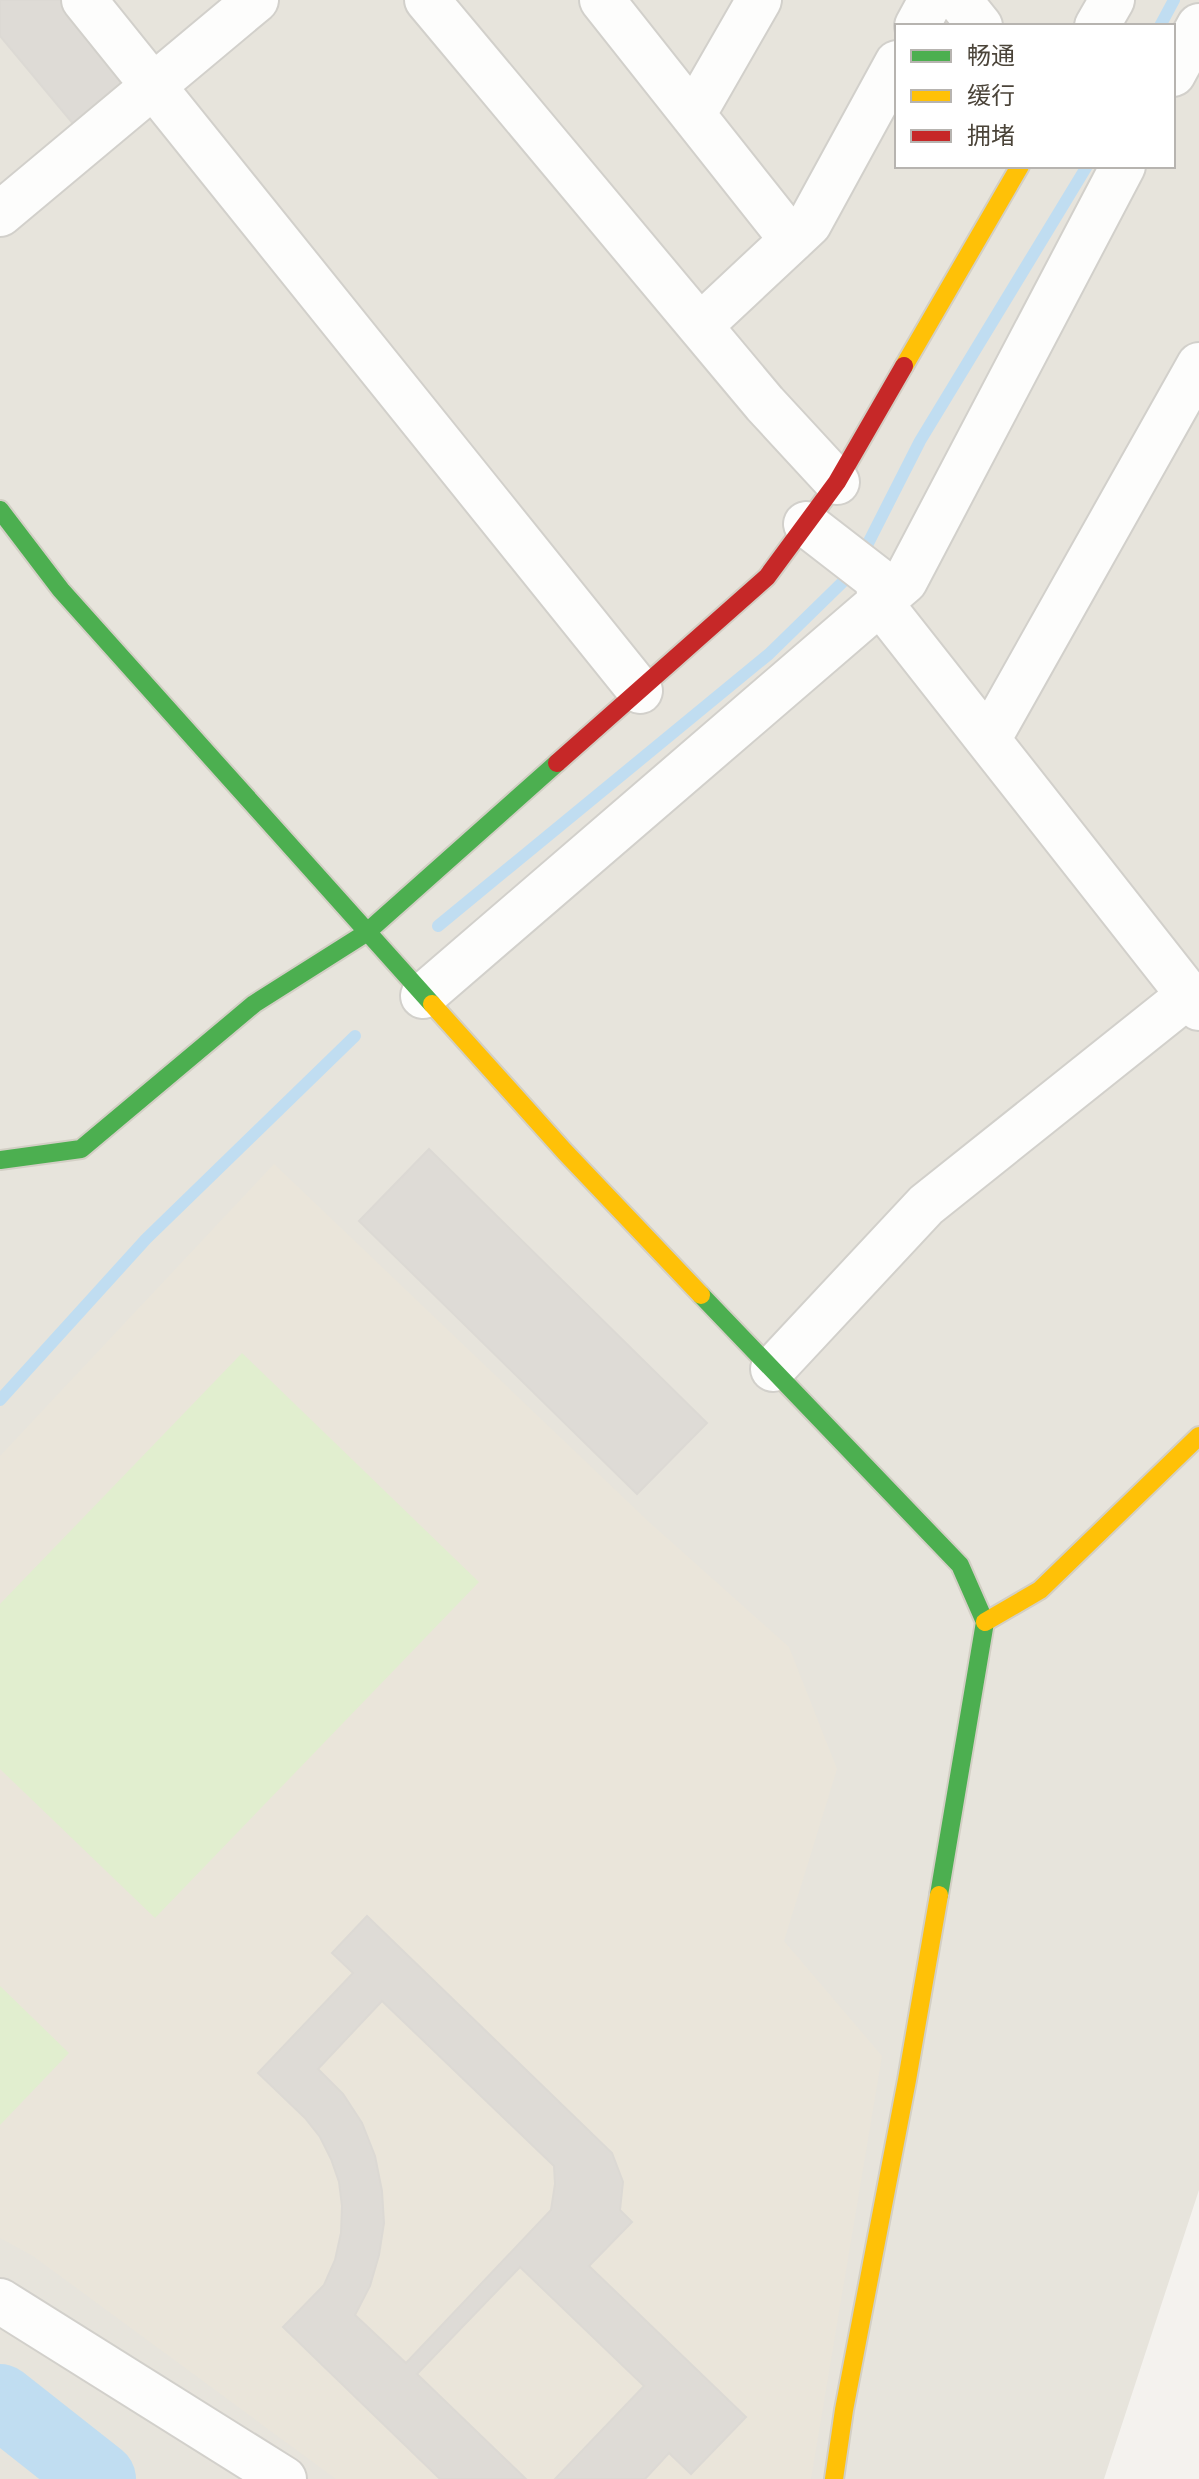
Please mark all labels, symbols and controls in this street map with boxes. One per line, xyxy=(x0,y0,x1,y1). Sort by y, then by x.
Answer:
legend xyxy=(895,24,1175,168)
text: 畅通 xyxy=(967,38,1015,71)
text: 缓行 xyxy=(967,78,1015,111)
text: 拥堵 xyxy=(967,118,1015,151)

